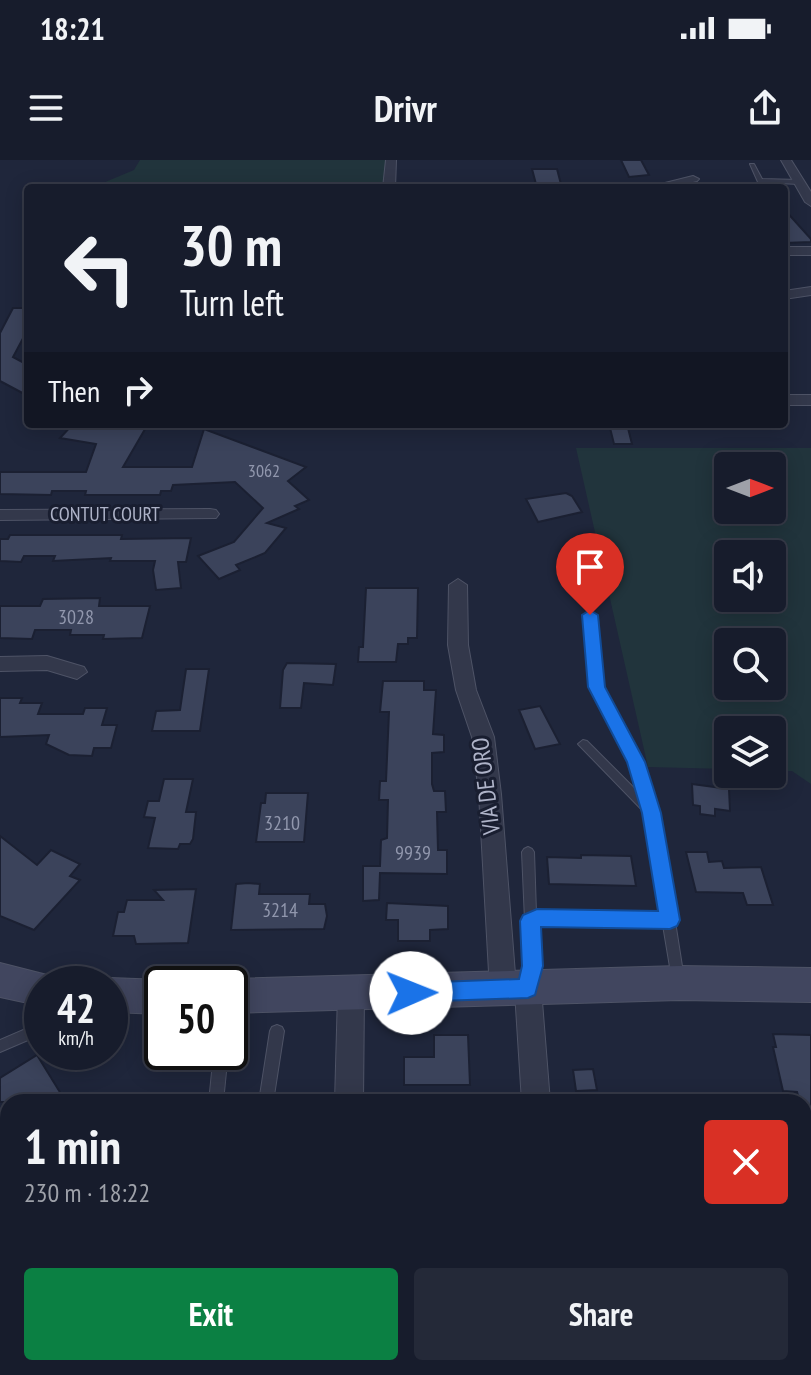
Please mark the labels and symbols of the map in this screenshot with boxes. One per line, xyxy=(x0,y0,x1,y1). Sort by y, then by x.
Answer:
north arrow xyxy=(714,452,786,524)
house number: 3062 xyxy=(248,459,280,482)
street label: CONTUT COURT xyxy=(50,501,160,527)
pin xyxy=(556,533,624,615)
house number: 3028 xyxy=(58,604,94,630)
street label: VIA DE ORO xyxy=(464,736,507,837)
house number: 3210 xyxy=(264,810,300,836)
house number: 9939 xyxy=(395,840,431,866)
house number: 3214 xyxy=(262,897,298,923)
position arrow xyxy=(369,951,453,1035)
speed limit sign: 50 xyxy=(144,966,248,1070)

